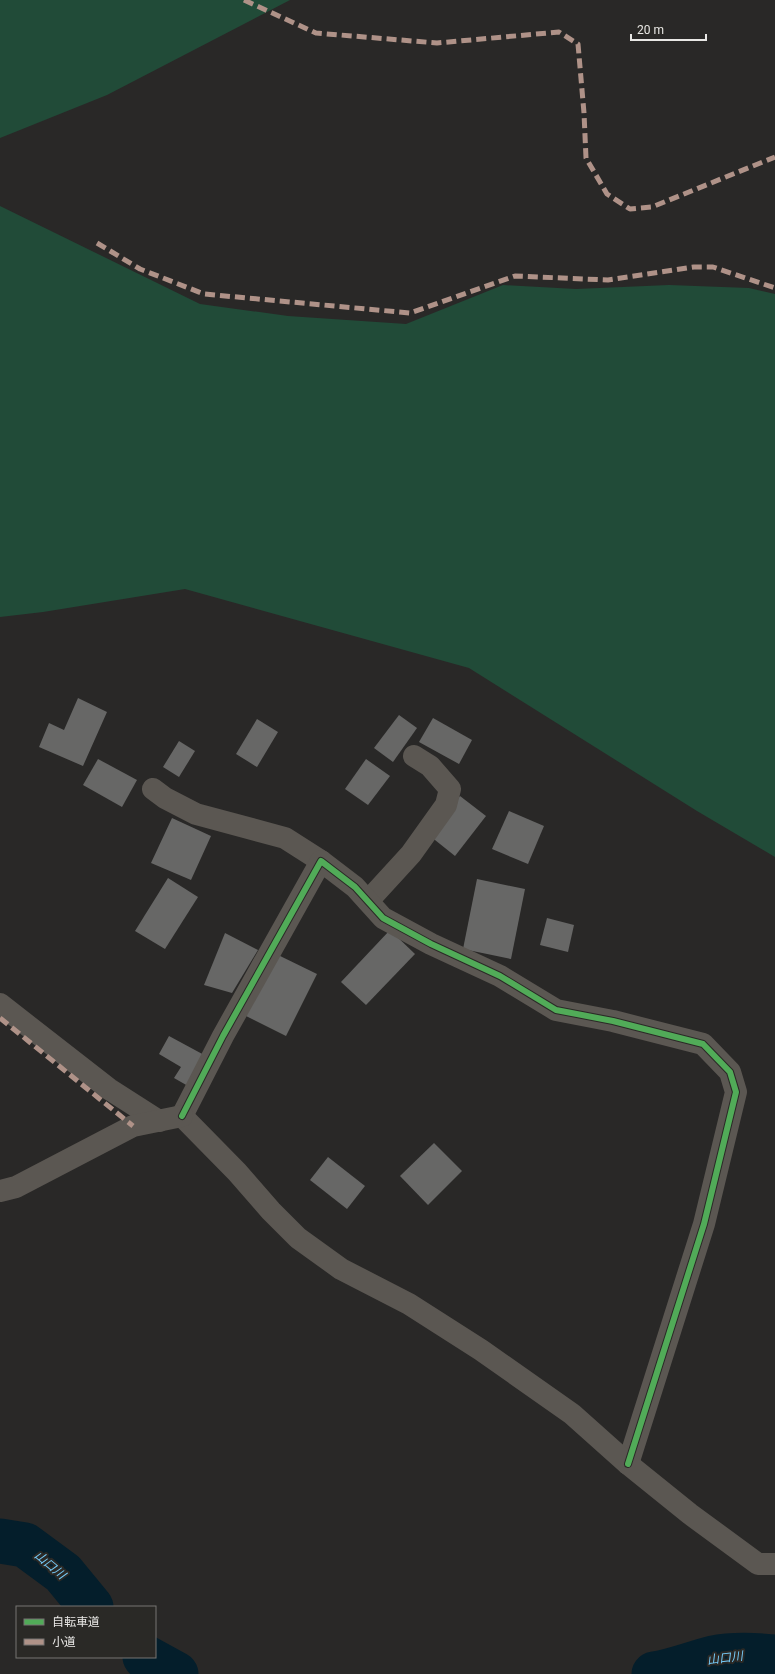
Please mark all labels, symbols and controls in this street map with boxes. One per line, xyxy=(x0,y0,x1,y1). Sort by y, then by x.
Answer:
scale bar xyxy=(631,16,706,42)
text: 20 m xyxy=(637,23,664,37)
water label: 山口川 xyxy=(32,1548,70,1583)
legend xyxy=(16,1606,156,1658)
text: 自転車道 xyxy=(52,1615,100,1629)
text: 小道 xyxy=(52,1635,76,1649)
water label: 山口川 xyxy=(706,1649,746,1667)

